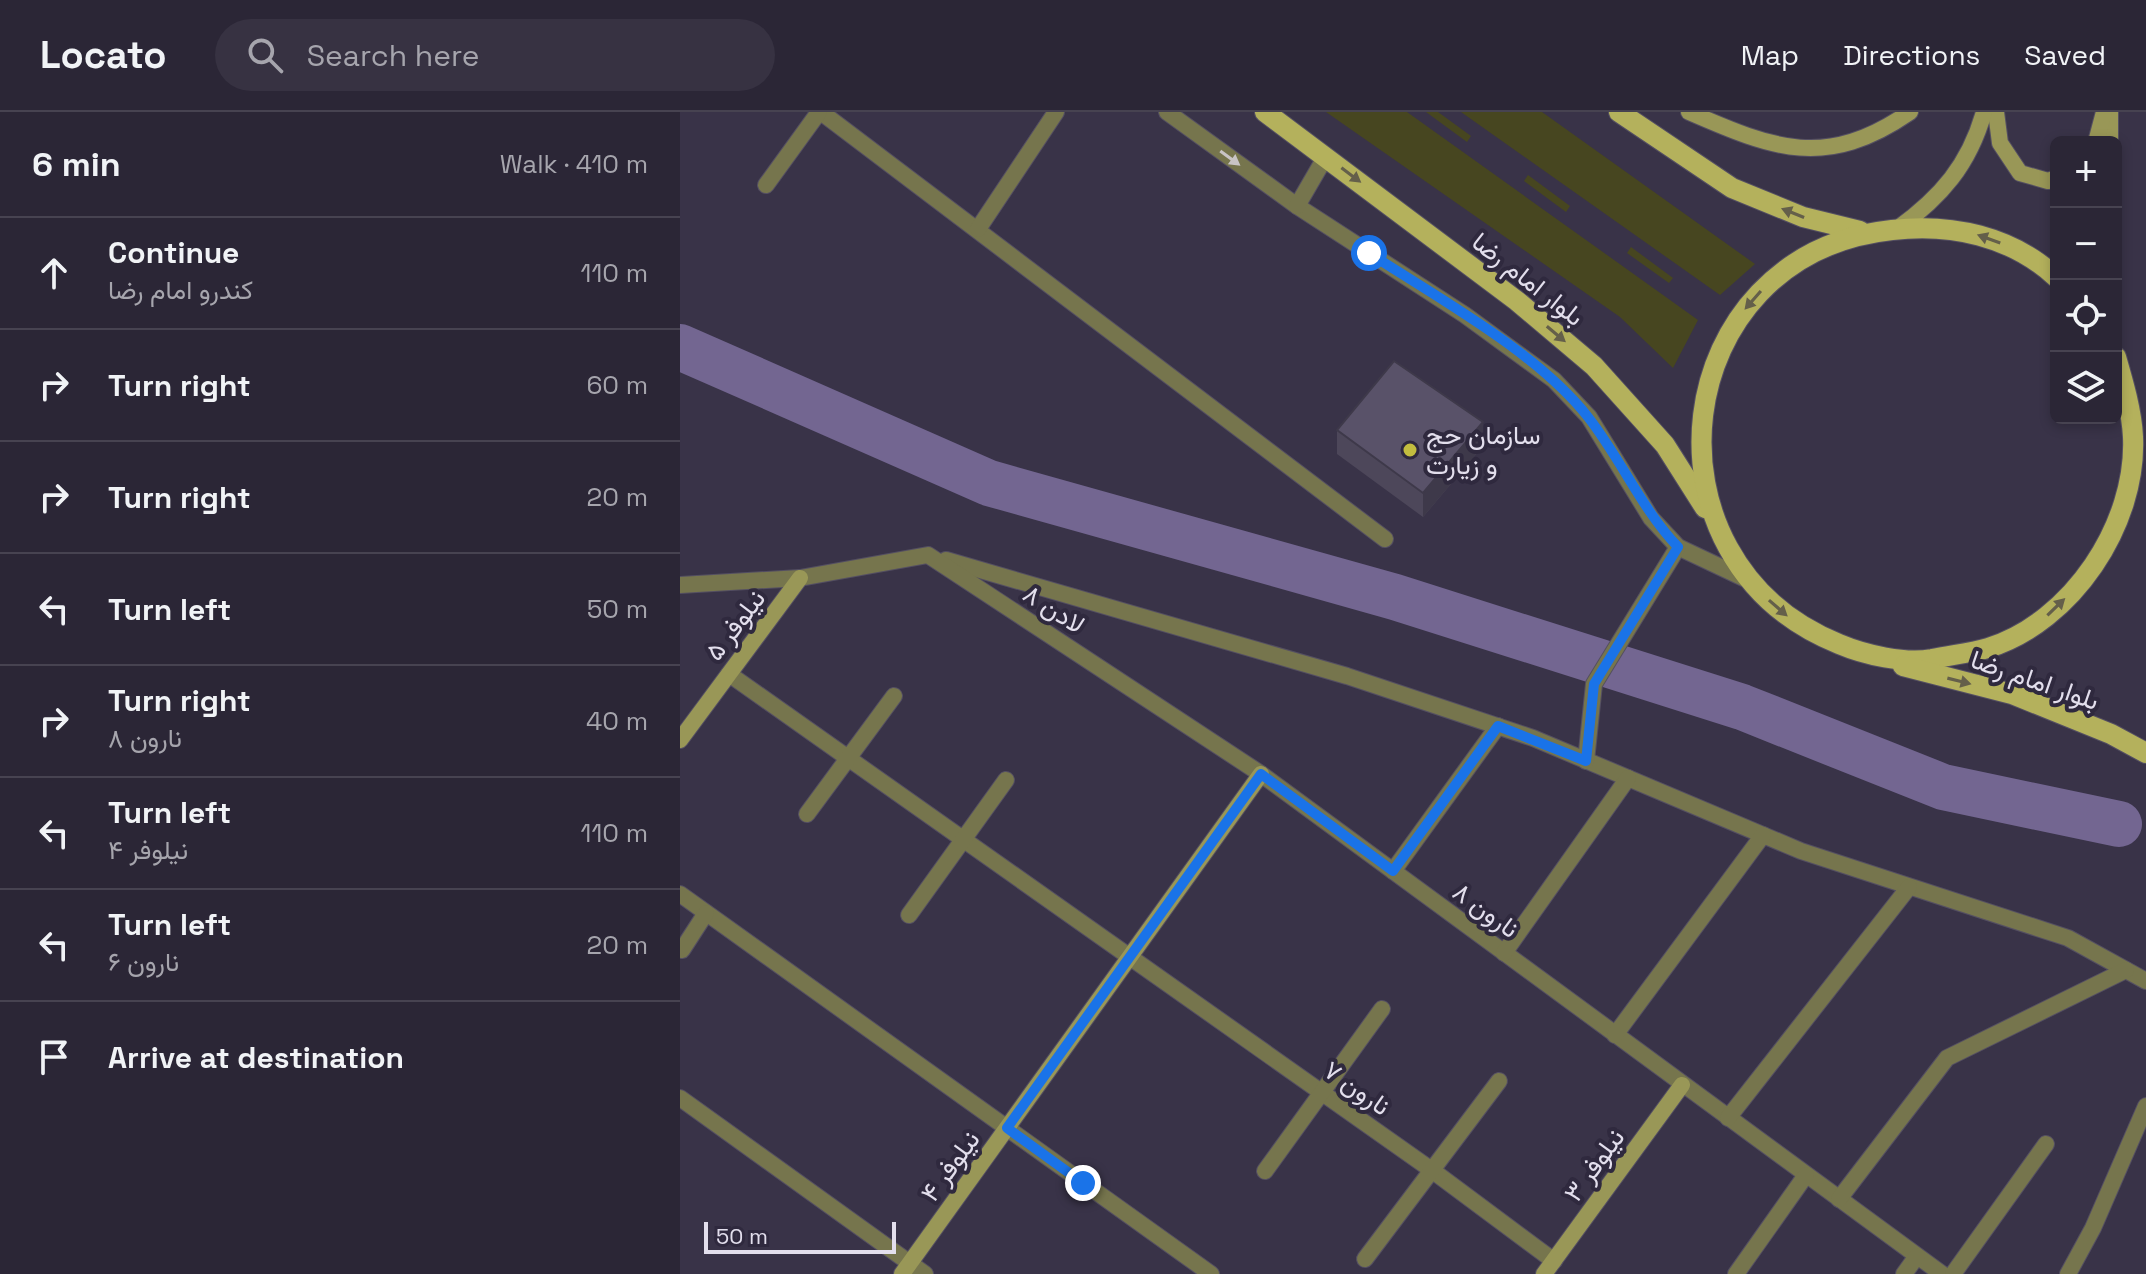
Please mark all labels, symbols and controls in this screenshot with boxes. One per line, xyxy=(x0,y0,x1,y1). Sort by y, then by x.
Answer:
search box xyxy=(215,19,775,91)
text: Locato xyxy=(40,31,167,79)
icon: search xyxy=(243,33,287,77)
text: Search here xyxy=(307,36,480,75)
text: Map xyxy=(1741,37,1799,73)
text: Directions xyxy=(1843,37,1980,73)
text: Saved xyxy=(2024,37,2106,73)
map controls xyxy=(2050,136,2122,424)
button: + xyxy=(2050,136,2122,208)
text: 6 min xyxy=(32,143,121,186)
text: Walk · 410 m xyxy=(500,147,648,181)
one-way arrow xyxy=(1220,149,1240,165)
one-way arrow xyxy=(1340,167,1361,183)
one-way arrow xyxy=(1781,206,1805,219)
button: − xyxy=(2050,208,2122,280)
street label: بلوار امام رضا xyxy=(1465,225,1591,333)
one-way arrow xyxy=(1977,232,2001,244)
text: Continue xyxy=(108,233,239,272)
route start xyxy=(1351,235,1387,271)
icon: ahead xyxy=(32,251,76,295)
text: 110 m xyxy=(581,256,648,290)
text: کندرو امام رضا xyxy=(108,273,253,307)
button: locate xyxy=(2050,280,2122,352)
one-way arrow xyxy=(1745,290,1762,310)
one-way arrow xyxy=(1546,325,1566,342)
button: layers xyxy=(2050,352,2122,424)
icon: right xyxy=(32,363,76,407)
text: Turn right xyxy=(108,366,251,405)
text: 60 m xyxy=(586,368,648,402)
place label: سازمان حج و زیارت xyxy=(1426,418,1540,482)
marker: سازمان حج و زیارت xyxy=(1401,441,1419,459)
icon: right xyxy=(32,475,76,519)
text: Turn right xyxy=(108,478,251,517)
text: 20 m xyxy=(587,480,648,514)
street label: لادن ۸ xyxy=(1017,577,1091,641)
street label: نیلوفر ۵ xyxy=(697,583,773,667)
icon: left xyxy=(32,587,76,631)
text: Turn left xyxy=(108,590,231,629)
text: 50 m xyxy=(587,592,648,626)
one-way arrow xyxy=(1768,598,1787,616)
one-way arrow xyxy=(2046,598,2065,616)
street label: بلوار امام رضا xyxy=(1966,642,2104,718)
one-way arrow xyxy=(1946,675,1971,688)
text: Turn right xyxy=(108,681,251,720)
icon: right xyxy=(32,699,76,743)
text: 40 m xyxy=(586,704,648,738)
text: نارون ۸ xyxy=(108,721,182,755)
text: Turn left xyxy=(108,793,231,832)
icon: left xyxy=(32,811,76,855)
text: 110 m xyxy=(581,816,648,850)
text: نیلوفر ۴ xyxy=(108,833,188,867)
street label: نارون ۸ xyxy=(1446,875,1526,945)
text: Turn left xyxy=(108,905,231,944)
icon: left xyxy=(32,923,76,967)
text: 20 m xyxy=(587,928,648,962)
text: نارون ۶ xyxy=(108,945,179,979)
icon: arrive xyxy=(32,1035,76,1079)
text: Arrive at destination xyxy=(108,1038,404,1077)
street label: نارون ۷ xyxy=(1317,1053,1397,1123)
street label: نیلوفر ۳ xyxy=(1556,1122,1632,1208)
street label: نیلوفر ۴ xyxy=(913,1124,987,1208)
route end xyxy=(1065,1165,1101,1201)
scale bar xyxy=(704,1218,896,1254)
text: 50 m xyxy=(716,1222,768,1250)

